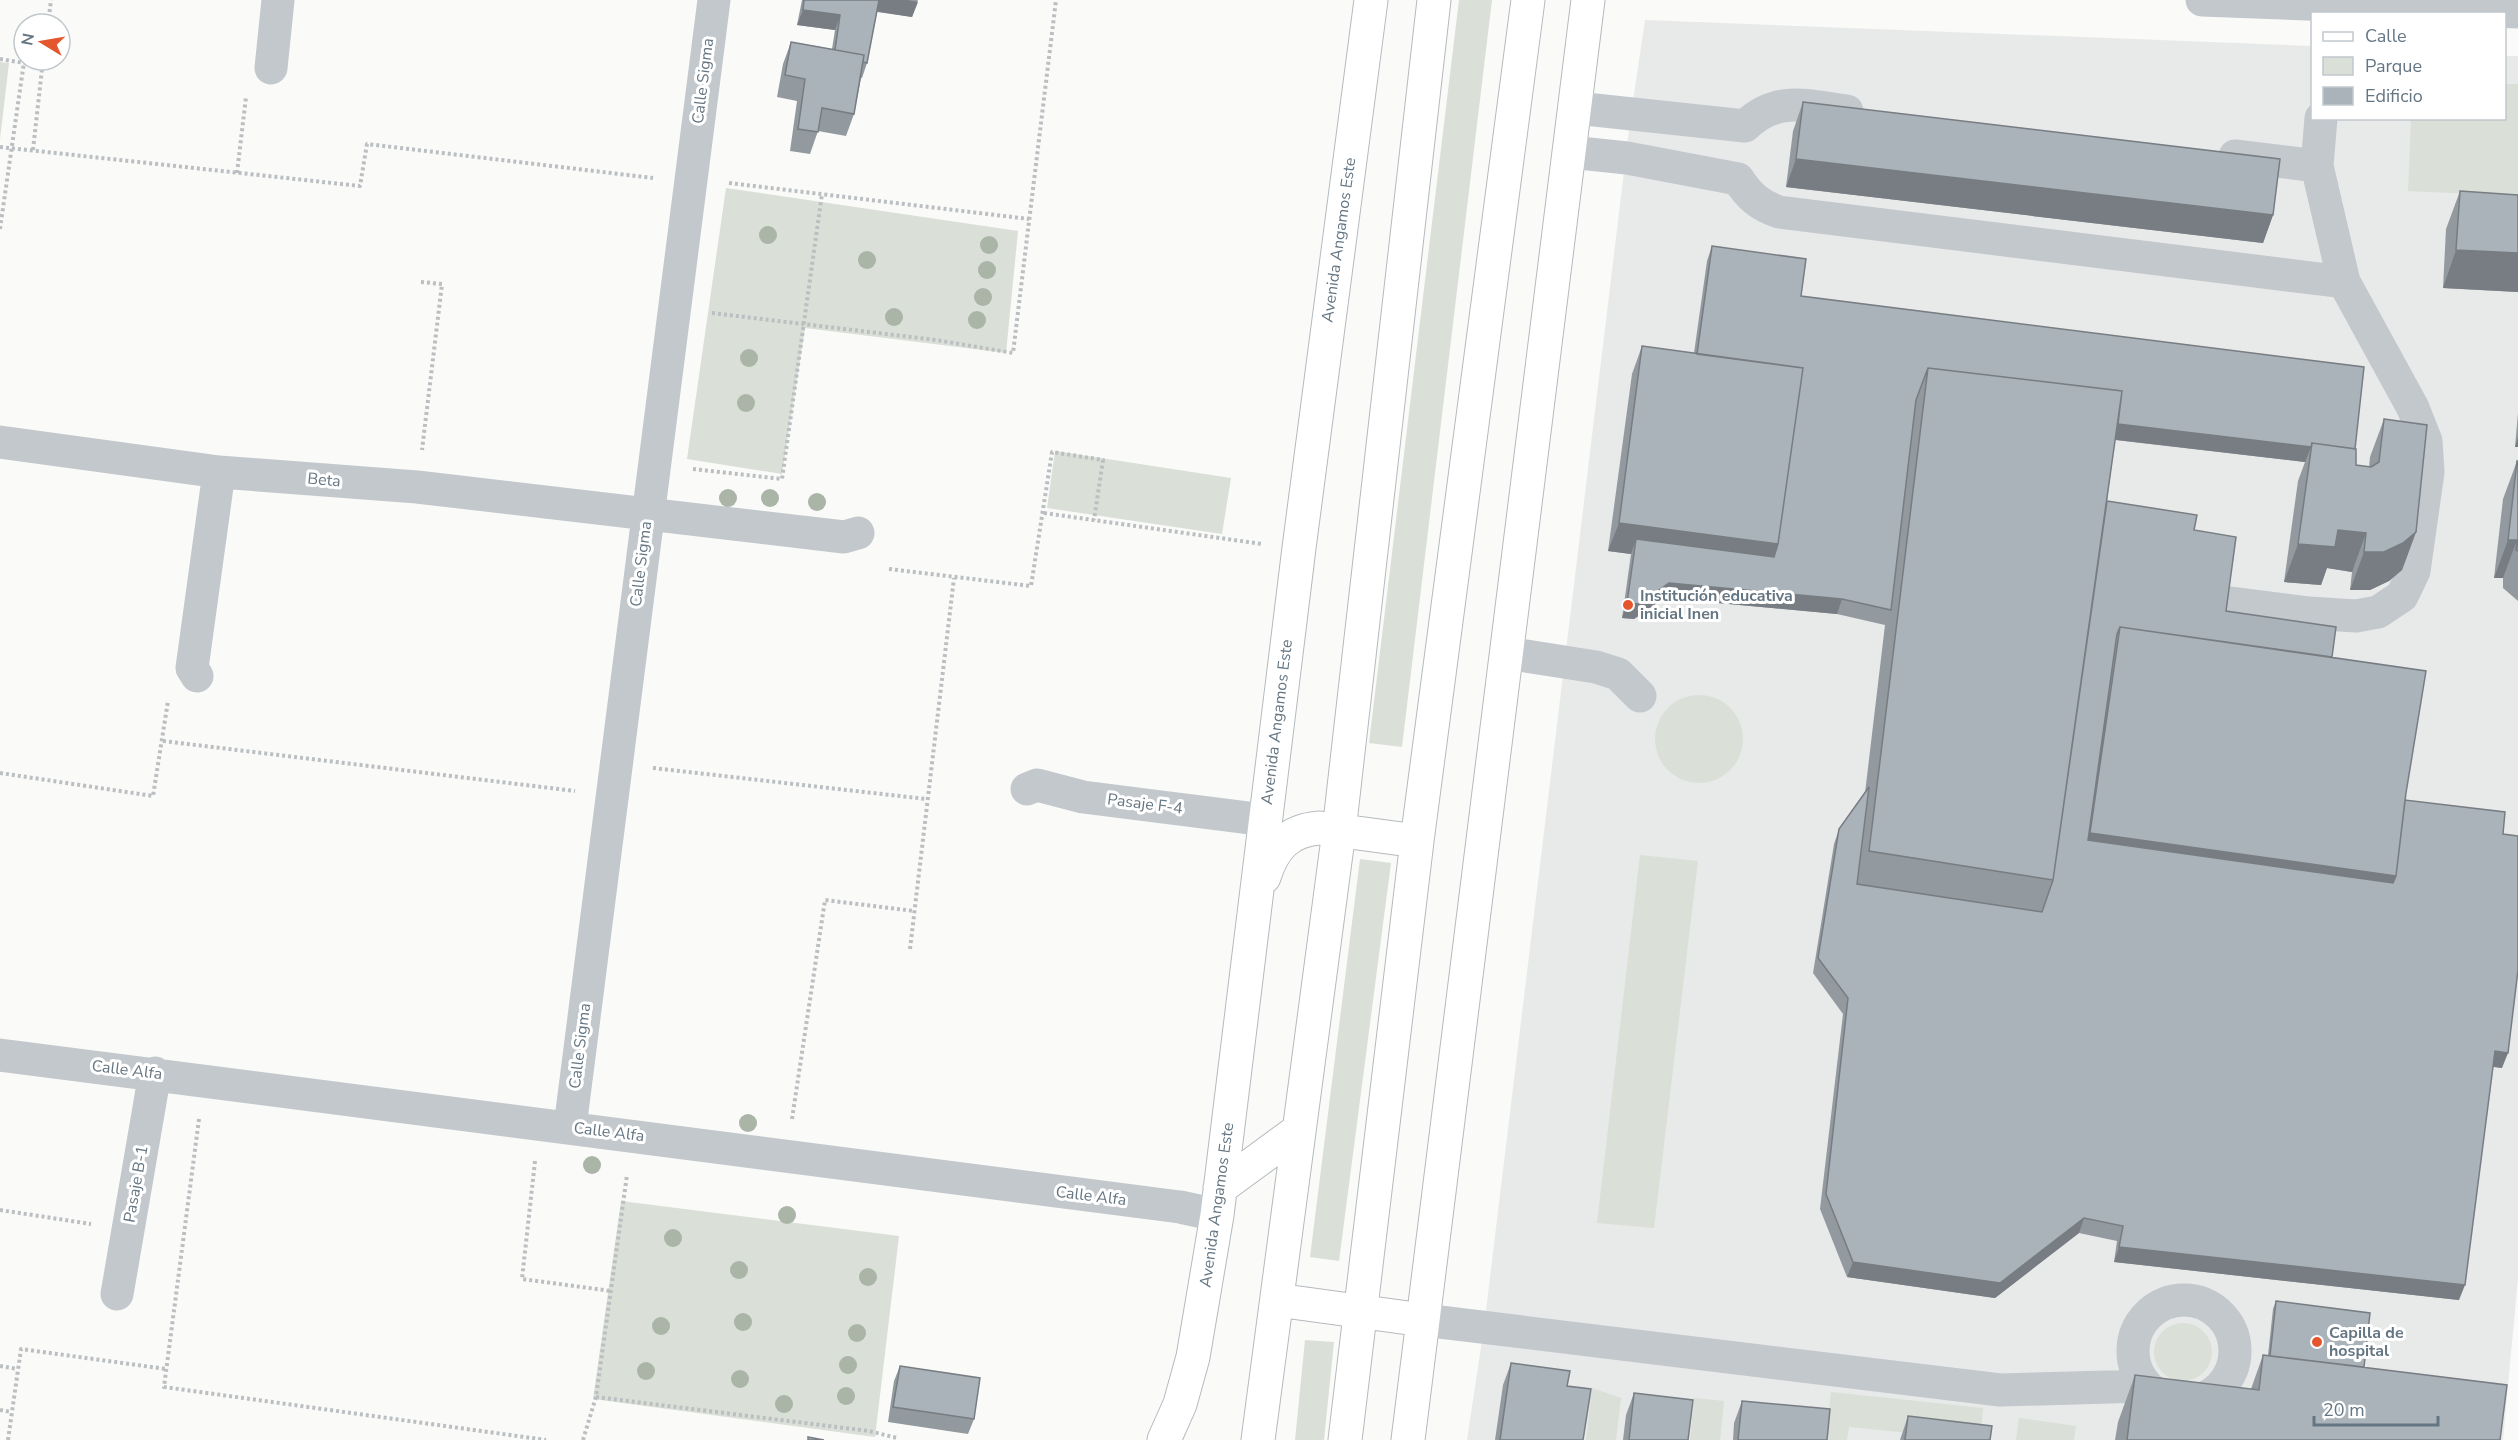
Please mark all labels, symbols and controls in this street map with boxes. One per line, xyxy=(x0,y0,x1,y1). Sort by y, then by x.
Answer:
north arrow xyxy=(12,12,72,72)
legend xyxy=(2311,12,2506,120)
text: Calle xyxy=(2365,24,2407,48)
text: N xyxy=(16,31,40,47)
street label: Calle Sigma xyxy=(687,37,719,125)
text: Parque xyxy=(2365,54,2422,78)
text: Edificio xyxy=(2365,84,2423,108)
street label: Avenida Angamos Este xyxy=(1317,156,1361,324)
street label: Beta xyxy=(306,468,342,492)
street label: Calle Sigma xyxy=(625,520,657,608)
place label: Institución educativa inicial Inen xyxy=(1640,585,1793,625)
marker: Institución educativa inicial Inen xyxy=(1621,598,1635,612)
street label: Avenida Angamos Este xyxy=(1256,638,1298,806)
street label: Pasaje F-4 xyxy=(1106,788,1184,820)
street label: Calle Sigma xyxy=(564,1002,596,1090)
street label: Calle Alfa xyxy=(90,1055,164,1085)
street label: Calle Alfa xyxy=(572,1117,646,1147)
street label: Avenida Angamos Este xyxy=(1195,1121,1239,1289)
street label: Pasaje B-1 xyxy=(118,1144,154,1224)
street label: Calle Alfa xyxy=(1054,1181,1128,1211)
place label: Capilla de hospital xyxy=(2329,1322,2404,1362)
marker: Capilla de hospital xyxy=(2310,1335,2324,1349)
scale bar xyxy=(2314,1389,2438,1427)
text: 20 m xyxy=(2323,1398,2365,1422)

